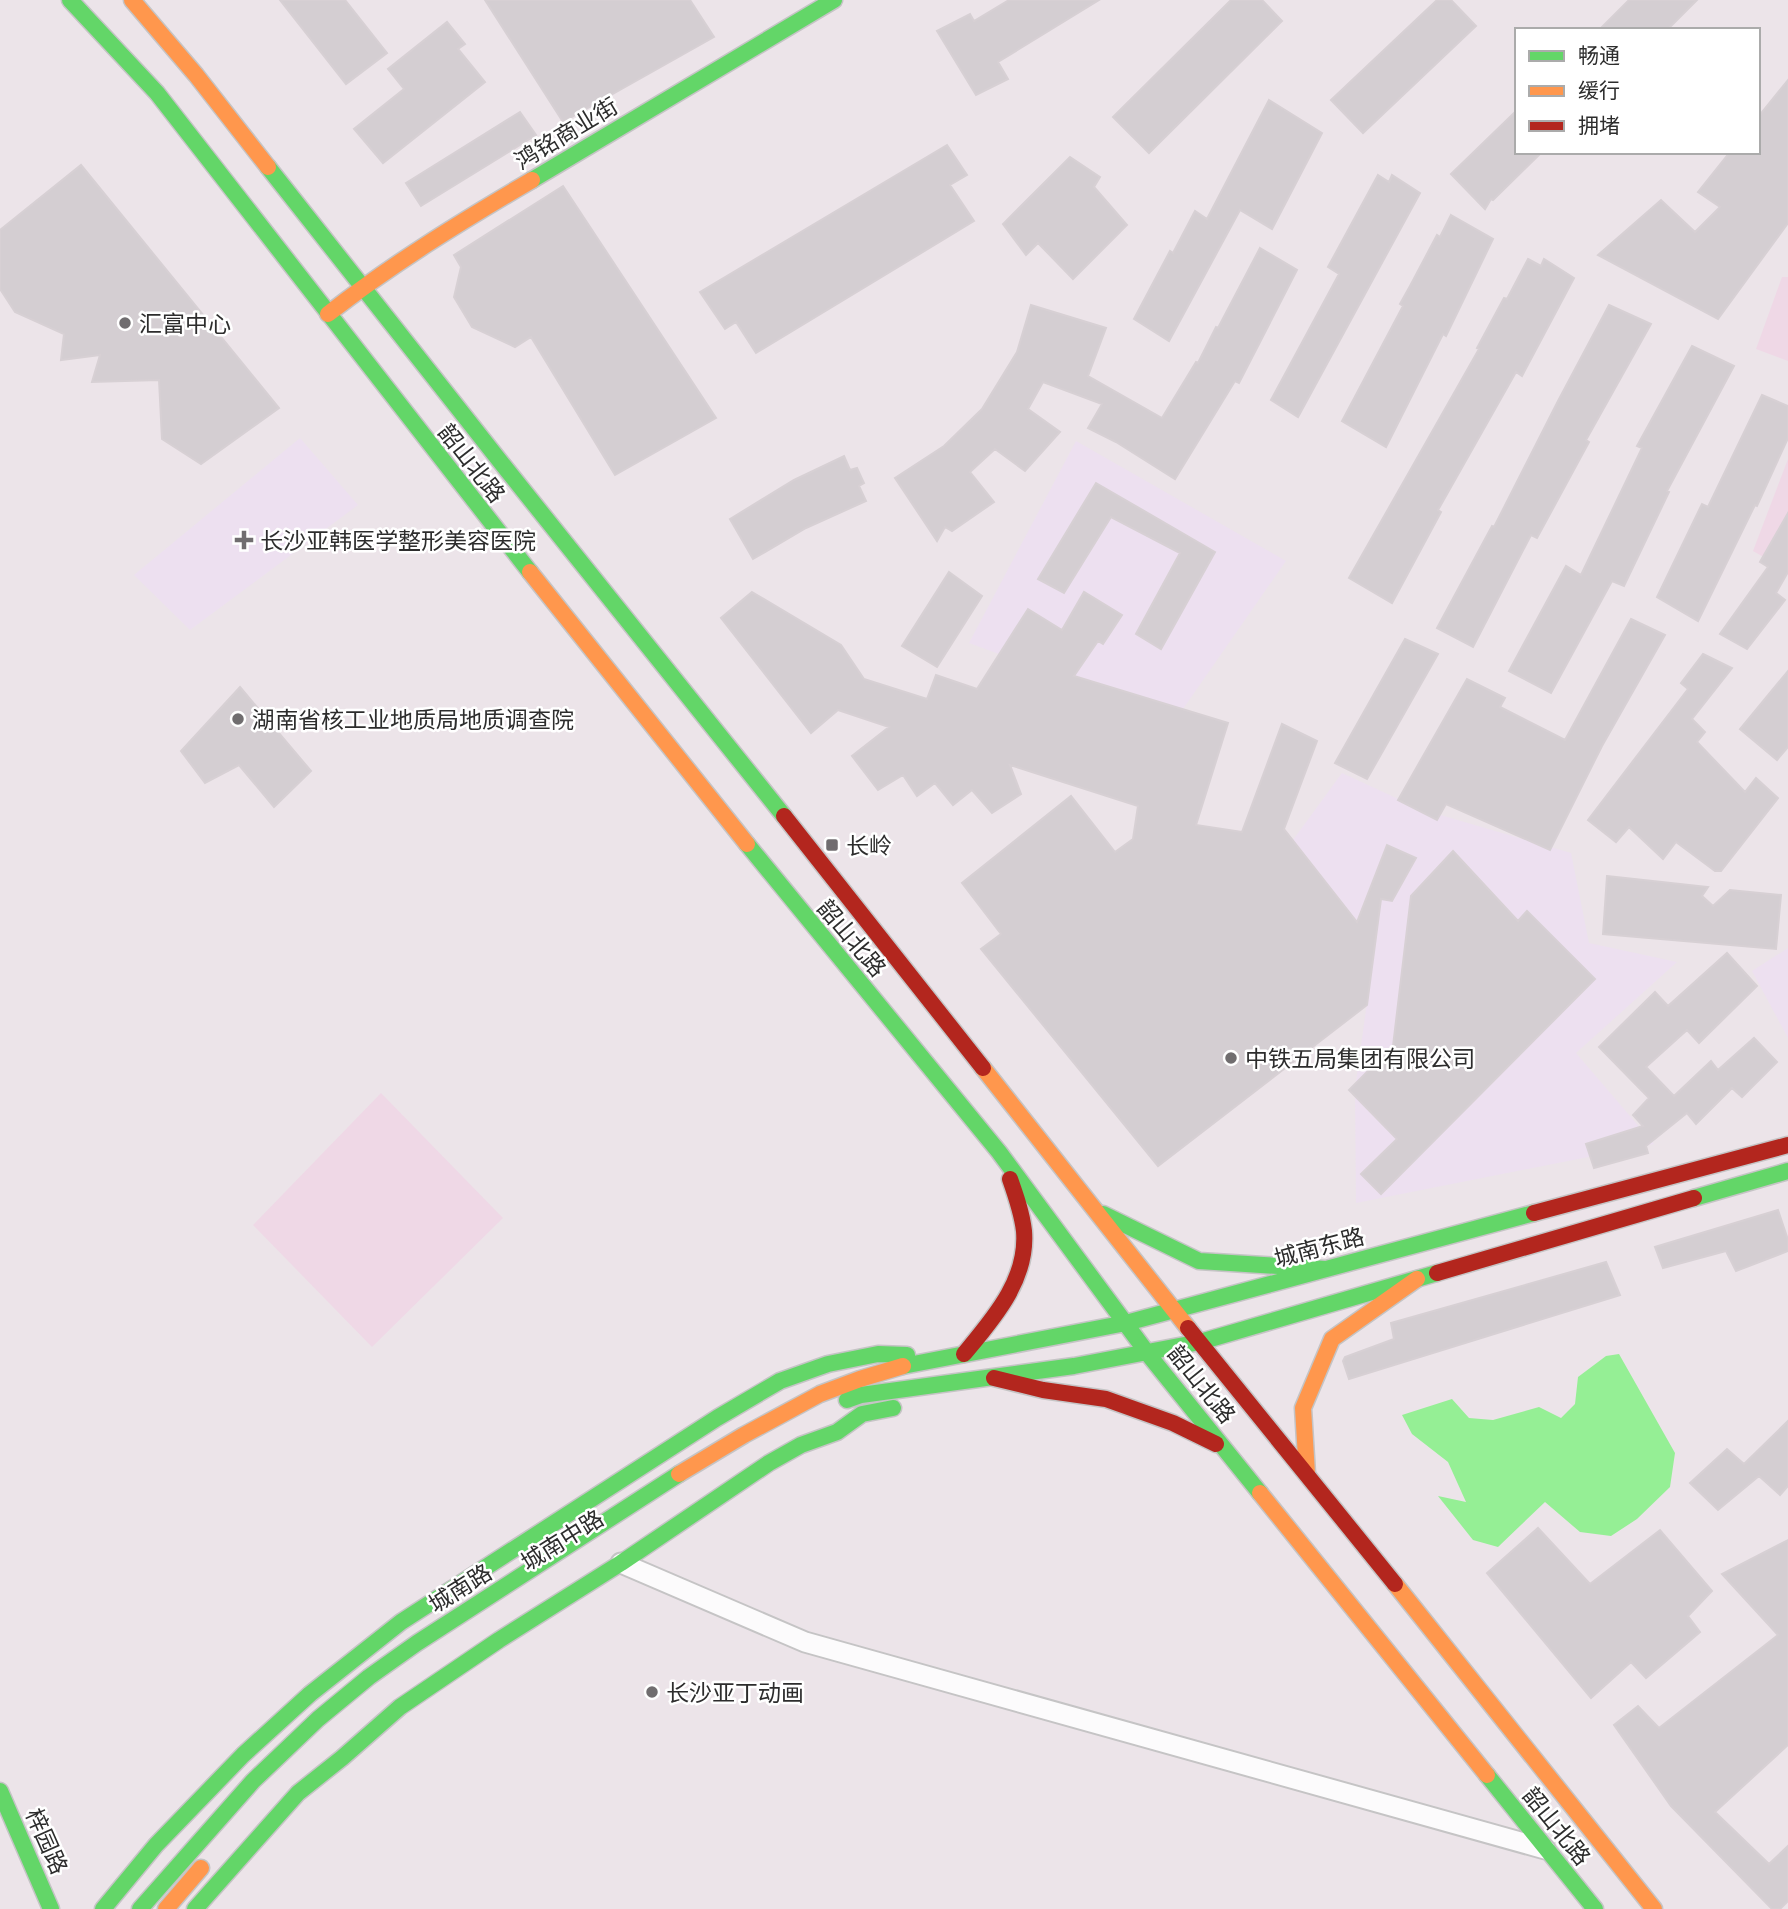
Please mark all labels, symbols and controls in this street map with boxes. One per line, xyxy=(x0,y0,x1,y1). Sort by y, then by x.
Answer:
legend xyxy=(1515,28,1760,154)
text: 畅通 xyxy=(1578,43,1620,68)
text: 缓行 xyxy=(1578,78,1620,103)
street label: 鸿铭商业街 xyxy=(510,92,622,174)
text: 拥堵 xyxy=(1578,113,1620,138)
place label: 汇富中心 xyxy=(139,310,231,337)
marker: 汇富中心 xyxy=(117,315,133,331)
street label: 韶山北路 xyxy=(433,418,511,508)
place label: 长沙亚韩医学整形美容医院 xyxy=(260,527,536,554)
marker: 长沙亚韩医学整形美容医院 xyxy=(234,530,254,550)
place label: 湖南省核工业地质局地质调查院 xyxy=(252,706,574,733)
marker: 湖南省核工业地质局地质调查院 xyxy=(230,711,246,727)
place label: 长岭 xyxy=(846,832,892,859)
marker: 长岭 xyxy=(824,837,840,853)
street label: 韶山北路 xyxy=(812,894,892,982)
place label: 中铁五局集团有限公司 xyxy=(1245,1045,1475,1072)
marker: 中铁五局集团有限公司 xyxy=(1223,1050,1239,1066)
street label: 城南东路 xyxy=(1271,1222,1367,1272)
street label: 韶山北路 xyxy=(1163,1340,1241,1428)
street label: 城南中路 xyxy=(516,1504,608,1576)
street label: 城南路 xyxy=(424,1558,496,1618)
place label: 长沙亚丁动画 xyxy=(666,1679,804,1706)
marker: 长沙亚丁动画 xyxy=(644,1684,660,1700)
street label: 韶山北路 xyxy=(1518,1782,1596,1870)
street label: 梓园路 xyxy=(21,1804,73,1878)

